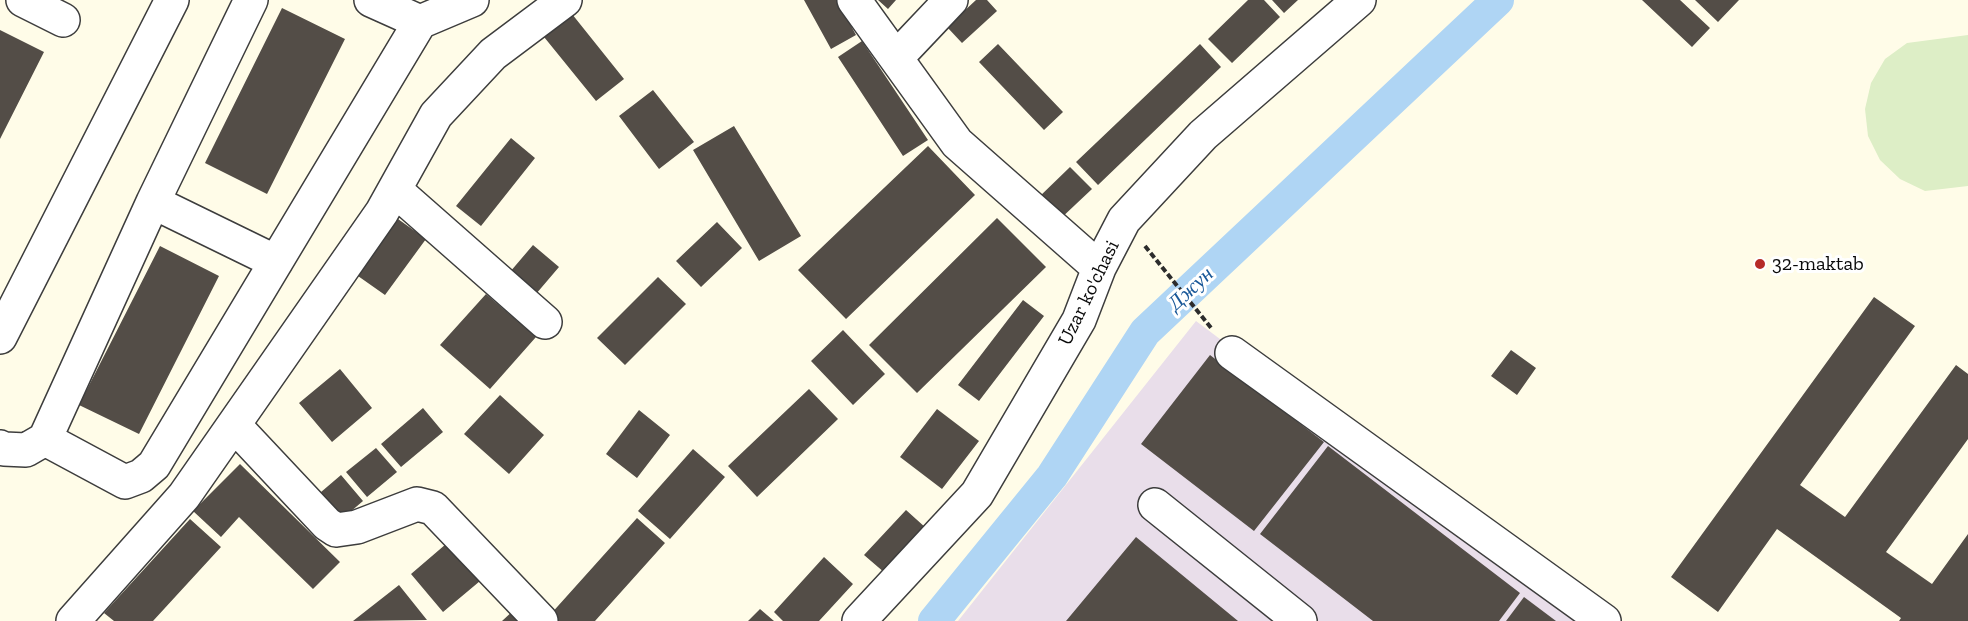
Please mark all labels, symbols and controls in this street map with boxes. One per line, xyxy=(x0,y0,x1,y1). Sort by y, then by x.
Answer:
street label: Uzar ko'chasi xyxy=(1053,237,1125,349)
place label: 32-maktab xyxy=(1772,252,1864,276)
marker: 32-maktab xyxy=(1753,257,1767,271)
water label: Джун xyxy=(1163,262,1219,316)

